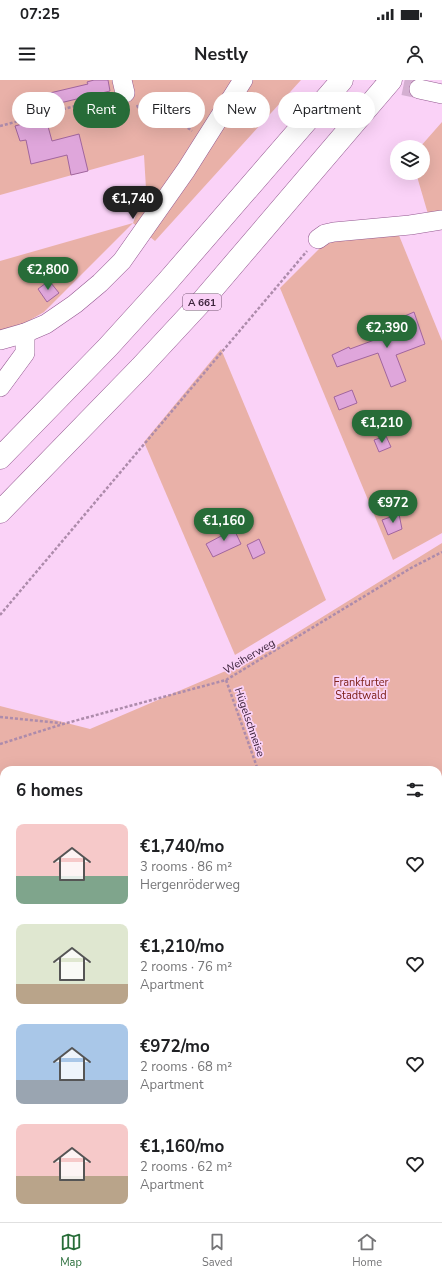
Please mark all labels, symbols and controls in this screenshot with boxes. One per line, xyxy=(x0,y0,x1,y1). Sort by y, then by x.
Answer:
text: 07:25 xyxy=(20,4,60,24)
text: Nestly xyxy=(194,42,248,66)
icon: menu xyxy=(16,43,38,65)
icon: person xyxy=(404,43,426,65)
chip: Buy xyxy=(12,92,65,128)
chip: Rent xyxy=(73,92,130,128)
chip: Filters xyxy=(138,92,205,128)
chip: New xyxy=(213,92,270,128)
chip: Apartment xyxy=(278,92,375,128)
map controls xyxy=(390,140,430,180)
button: layers xyxy=(390,140,430,180)
pin: €1,740 xyxy=(100,186,166,220)
text: €1,740 xyxy=(112,190,154,208)
pin: €2,800 xyxy=(15,257,81,291)
text: €2,800 xyxy=(27,261,69,279)
road number: A 661 xyxy=(183,294,221,310)
pin: €2,390 xyxy=(354,315,420,349)
text: €2,390 xyxy=(366,319,408,337)
pin: €1,210 xyxy=(349,410,415,444)
text: €1,210 xyxy=(361,414,403,432)
pin: €972 xyxy=(369,490,417,524)
text: €972 xyxy=(377,494,409,512)
pin: €1,160 xyxy=(191,508,257,542)
text: €1,160 xyxy=(203,512,245,530)
street label: Weiherweg xyxy=(221,635,278,678)
park label: Frankfurter Stadtwald xyxy=(333,675,389,703)
street label: Hügelschneise xyxy=(231,685,268,759)
text: 6 homes xyxy=(16,779,83,802)
icon: filters xyxy=(404,779,426,801)
text: €1,740/mo xyxy=(140,835,224,858)
icon: home xyxy=(48,840,96,888)
icon: heart xyxy=(404,853,426,875)
text: 3 rooms · 86 m² xyxy=(140,858,232,876)
text: Hergenröderweg xyxy=(140,876,240,894)
text: €1,210/mo xyxy=(140,935,224,958)
icon: home xyxy=(48,940,96,988)
icon: heart xyxy=(404,953,426,975)
text: 2 rooms · 76 m² xyxy=(140,958,232,976)
text: Apartment xyxy=(140,976,203,994)
text: €972/mo xyxy=(140,1035,210,1058)
icon: home xyxy=(48,1040,96,1088)
icon: heart xyxy=(404,1053,426,1075)
text: 2 rooms · 68 m² xyxy=(140,1058,232,1076)
text: Apartment xyxy=(140,1076,203,1094)
text: €1,160/mo xyxy=(140,1135,224,1158)
icon: home xyxy=(48,1140,96,1188)
icon: heart xyxy=(404,1153,426,1175)
text: 2 rooms · 62 m² xyxy=(140,1158,232,1176)
text: Apartment xyxy=(140,1176,203,1194)
tab: Map xyxy=(60,1231,82,1270)
tab: Saved xyxy=(202,1231,232,1270)
tab: Home xyxy=(352,1231,382,1270)

